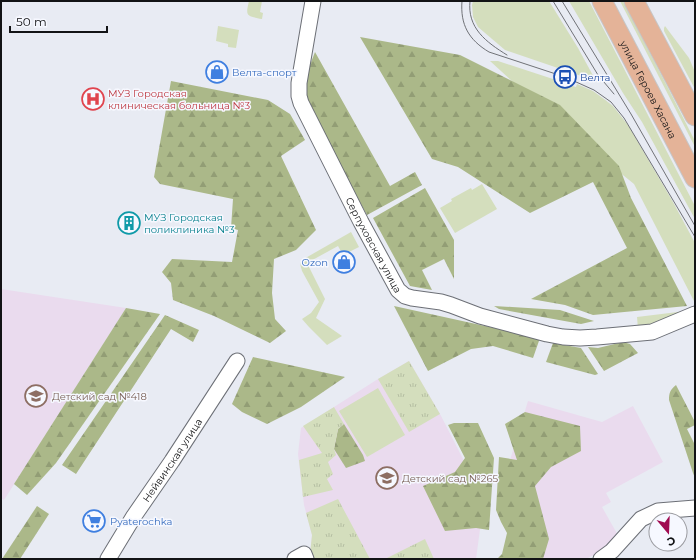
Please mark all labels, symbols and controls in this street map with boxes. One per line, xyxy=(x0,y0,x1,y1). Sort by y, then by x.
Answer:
scale bar xyxy=(10,8,107,34)
text: 50 m xyxy=(16,14,47,29)
street label: улица Героев Хасана xyxy=(617,37,680,141)
shop icon: Велта-спорт xyxy=(204,59,230,85)
bus stop icon: Велта xyxy=(552,64,578,90)
place label: Велта-спорт xyxy=(232,66,297,79)
place label: Велта xyxy=(580,71,610,84)
hospital icon: МУЗ Городская клиническая больница №3 xyxy=(80,86,106,112)
place label: МУЗ Городская клиническая больница №3 xyxy=(108,87,250,112)
street label: Серпуховская улица xyxy=(343,195,405,295)
building icon: МУЗ Городская поликлиника №3 xyxy=(116,210,142,236)
place label: МУЗ Городская поликлиника №3 xyxy=(144,211,235,236)
shop icon: Ozon xyxy=(331,249,357,275)
place label: Ozon xyxy=(302,256,328,269)
school or university icon: Детский сад №418 xyxy=(23,383,49,409)
place label: Детский сад №418 xyxy=(52,390,147,403)
street label: Нейвинская улица xyxy=(139,416,205,504)
school or university icon: Детский сад №265 xyxy=(374,465,400,491)
place label: Детский сад №265 xyxy=(402,472,499,485)
supermarket icon: Pyaterochka xyxy=(81,508,107,534)
north arrow xyxy=(648,512,688,552)
place label: Pyaterochka xyxy=(110,515,172,528)
text: С xyxy=(665,534,677,549)

